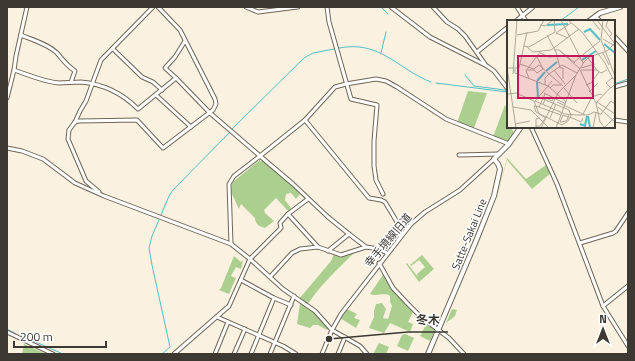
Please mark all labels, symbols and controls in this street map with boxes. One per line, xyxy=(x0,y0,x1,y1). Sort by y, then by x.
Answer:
inset map xyxy=(507,20,615,128)
street label: Satte-Sakai Line xyxy=(447,196,491,272)
street label: 幸手境線旧道 xyxy=(361,210,415,270)
callout: 冬木 xyxy=(408,308,448,332)
north arrow xyxy=(583,309,623,349)
text: 冬木 xyxy=(416,310,440,329)
text: N xyxy=(599,311,607,327)
scale bar xyxy=(14,323,106,349)
text: 200 m xyxy=(20,327,53,346)

